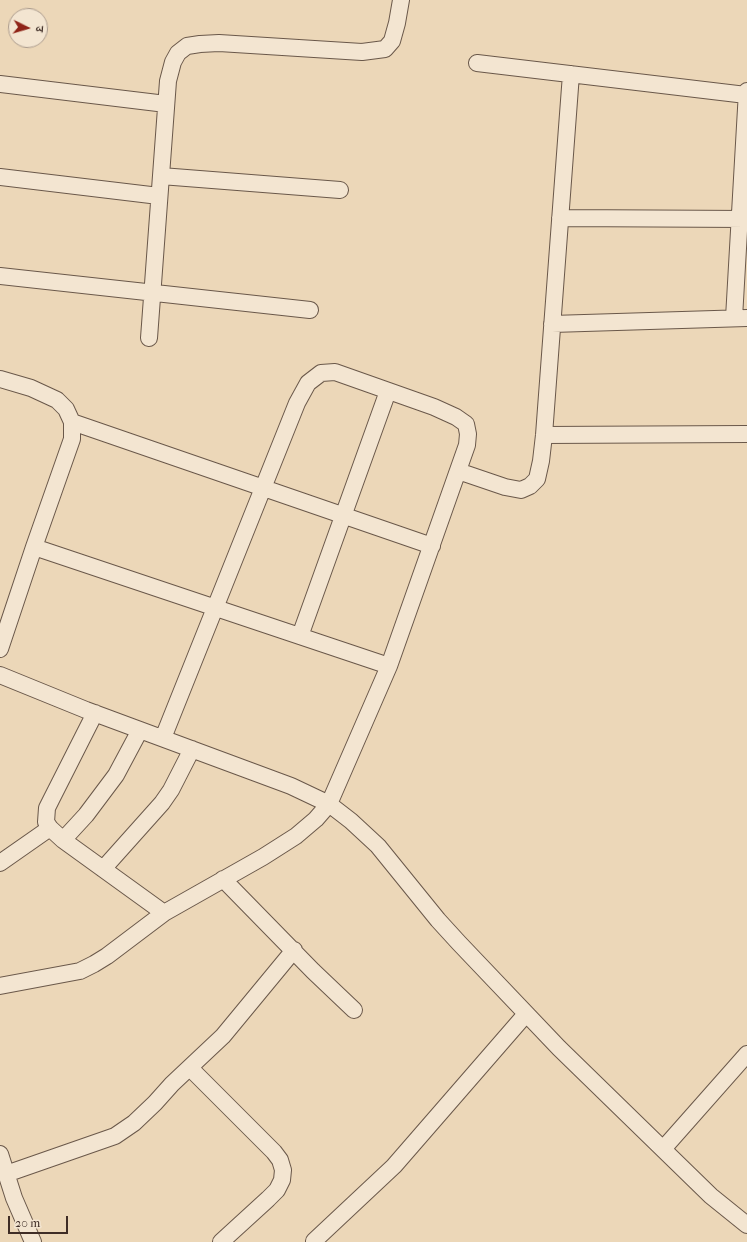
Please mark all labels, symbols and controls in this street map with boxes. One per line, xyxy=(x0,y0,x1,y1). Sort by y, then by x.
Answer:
north arrow xyxy=(8,8,48,48)
text: उ xyxy=(33,26,46,32)
scale bar xyxy=(10,1208,70,1234)
text: 20 m xyxy=(15,1216,40,1230)

